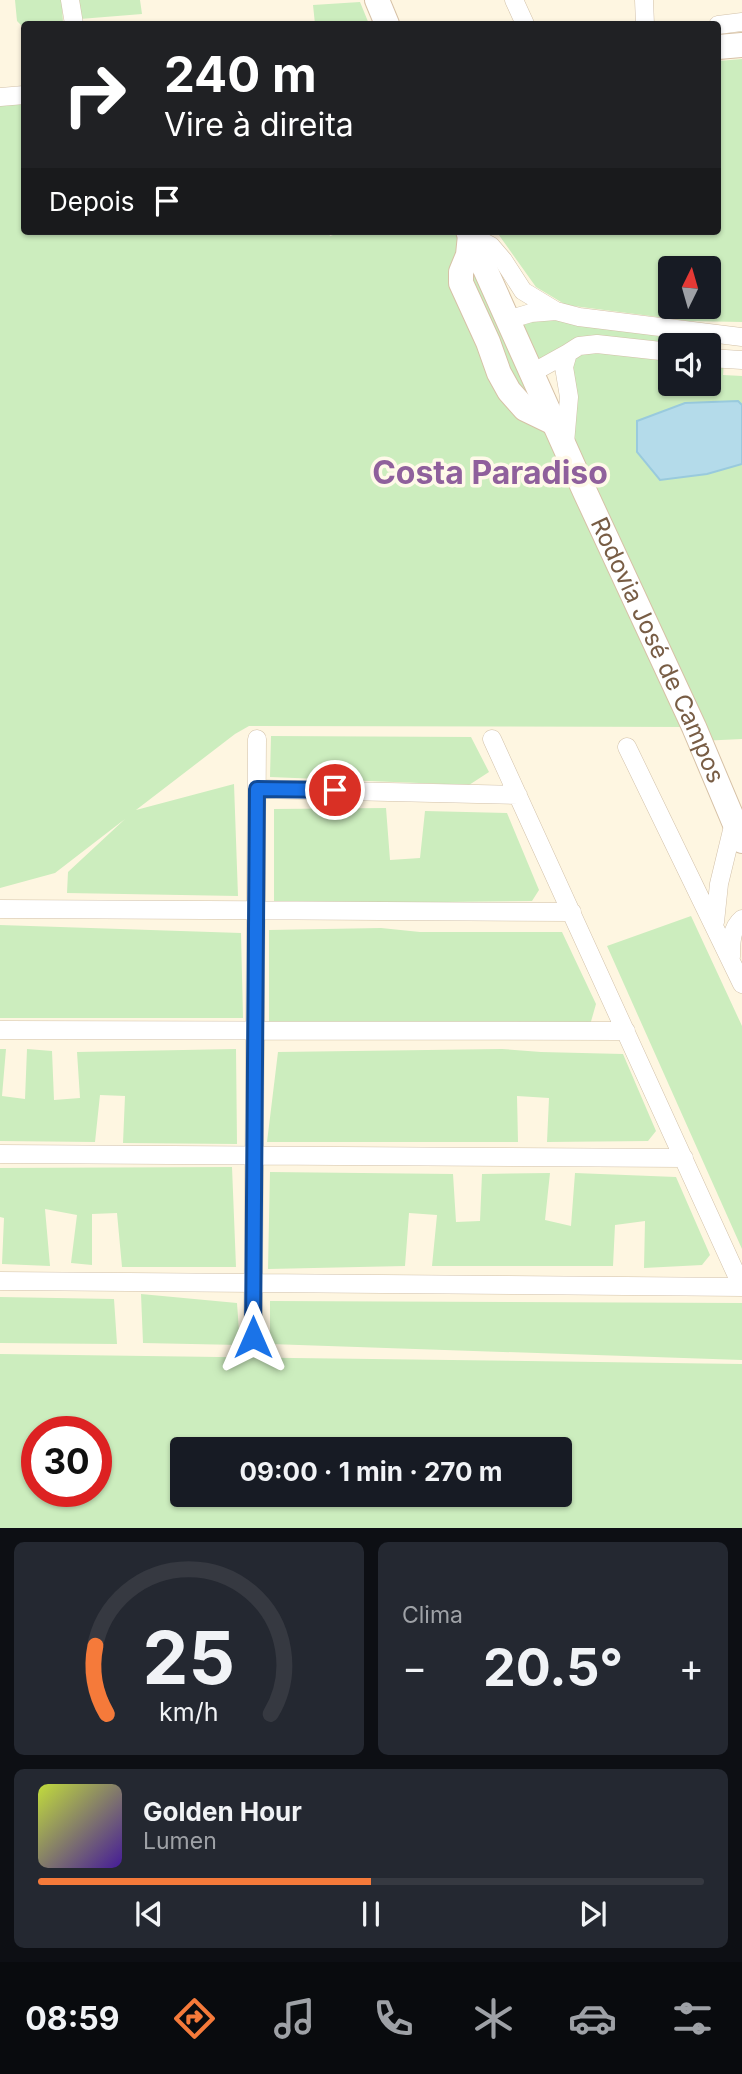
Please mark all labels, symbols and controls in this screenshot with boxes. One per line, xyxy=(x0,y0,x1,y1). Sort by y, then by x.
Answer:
text: 240 m xyxy=(164,45,317,104)
icon: right xyxy=(49,49,140,140)
text: Vire à direita xyxy=(164,105,354,144)
icon: arrive xyxy=(148,182,186,220)
text: Depois xyxy=(49,186,134,217)
north arrow xyxy=(658,256,721,318)
map controls xyxy=(658,256,721,396)
button: sound xyxy=(658,333,721,396)
district label: Costa Paradiso xyxy=(372,453,608,492)
street label: Rodovia José de Campos xyxy=(585,513,731,787)
pin xyxy=(305,760,365,820)
icon: arrive xyxy=(316,771,354,809)
position arrow xyxy=(216,1300,290,1374)
speed limit sign: 30 xyxy=(21,1416,112,1507)
text: 09:00 · 1 min · 270 m xyxy=(240,1456,503,1487)
text: Clima xyxy=(402,1601,463,1629)
text: 25 xyxy=(143,1614,235,1703)
text: 20.5° xyxy=(483,1636,623,1699)
text: − xyxy=(402,1644,427,1690)
text: + xyxy=(679,1644,704,1690)
text: km/h xyxy=(159,1697,219,1727)
text: Golden Hour xyxy=(143,1796,302,1827)
text: Lumen xyxy=(143,1827,217,1855)
icon: previous xyxy=(130,1895,168,1933)
icon: pause xyxy=(352,1895,390,1933)
icon: next xyxy=(574,1895,612,1933)
icon: directions xyxy=(170,1994,219,2043)
icon: music xyxy=(270,1994,319,2043)
icon: phone xyxy=(369,1994,418,2043)
icon: climate xyxy=(469,1994,518,2043)
icon: car xyxy=(568,1994,617,2043)
icon: filters xyxy=(668,1994,717,2043)
text: 08:59 xyxy=(25,1999,120,2038)

